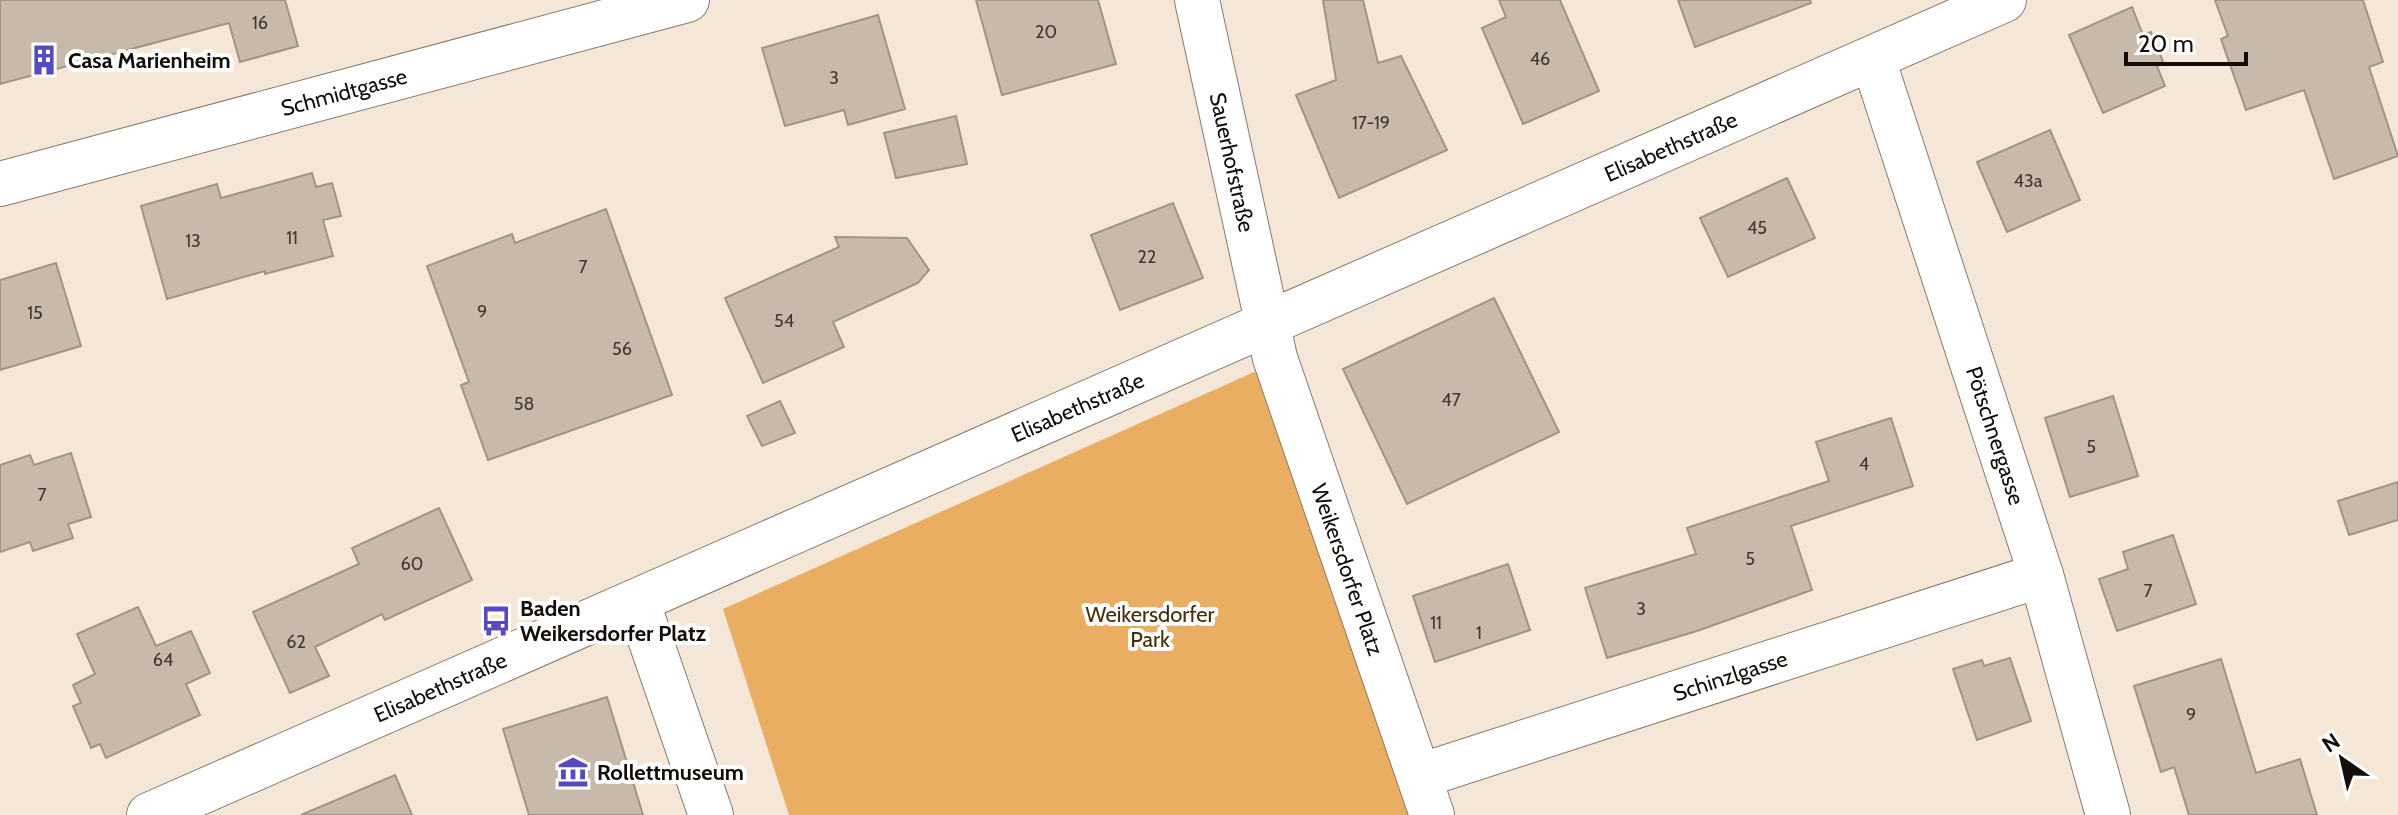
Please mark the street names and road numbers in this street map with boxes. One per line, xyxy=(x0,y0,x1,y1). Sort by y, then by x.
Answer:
street label: Schmidtgasse xyxy=(278,63,410,122)
street label: Sauerhofstraße xyxy=(1204,90,1260,235)
street label: Elisabethstraße xyxy=(1600,106,1741,188)
street label: Pötschnergasse xyxy=(1960,363,2030,508)
street label: Elisabethstraße xyxy=(1007,367,1148,449)
street label: Weikersdorfer Platz xyxy=(1305,480,1389,659)
street label: Schinzlgasse xyxy=(1670,645,1791,707)
street label: Elisabethstraße xyxy=(370,647,511,729)

